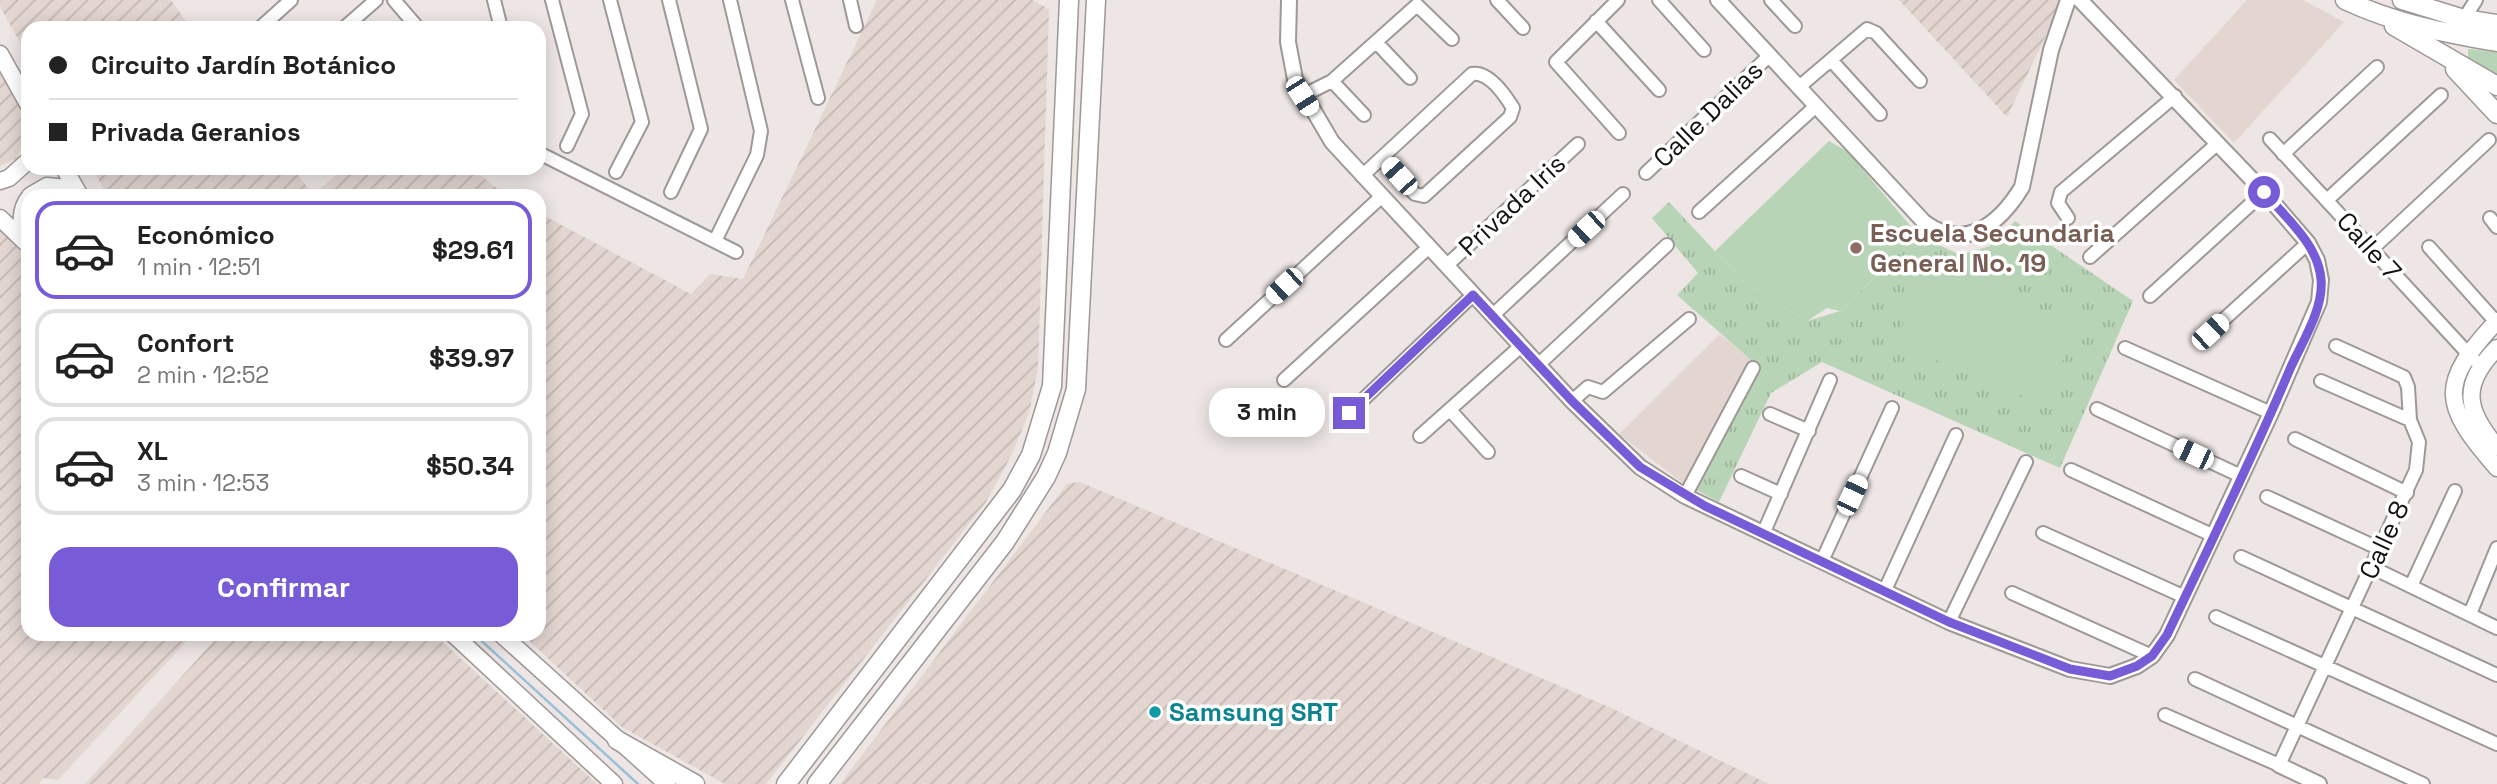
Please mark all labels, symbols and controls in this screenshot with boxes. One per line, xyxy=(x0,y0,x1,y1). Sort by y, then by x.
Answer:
text: Circuito Jardín Botánico xyxy=(91,48,396,82)
street label: Calle Dalias xyxy=(1646,53,1770,175)
car xyxy=(1282,73,1323,119)
text: Privada Geranios xyxy=(91,115,301,149)
street label: Privada Iris xyxy=(1451,147,1573,263)
car xyxy=(1378,153,1421,199)
route start xyxy=(2248,176,2280,208)
street label: Calle 7 xyxy=(2329,204,2409,288)
car xyxy=(1564,207,1609,251)
place label: Escuela Secundaria General No. 19 xyxy=(1870,216,2115,280)
text: Económico xyxy=(137,218,275,252)
icon: car xyxy=(53,219,116,282)
text: $29.61 xyxy=(432,233,514,267)
marker: Escuela Secundaria General No. 19 xyxy=(1848,240,1864,256)
text: 1 min · 12:51 xyxy=(137,252,261,282)
car xyxy=(1262,264,1307,308)
car xyxy=(2188,310,2233,354)
text: Confort xyxy=(137,326,234,360)
icon: car xyxy=(53,327,116,390)
text: $39.97 xyxy=(429,341,514,375)
text: 2 min · 12:52 xyxy=(137,360,269,390)
callout: 3 min xyxy=(1209,388,1324,438)
text: 3 min xyxy=(1237,397,1297,427)
route end xyxy=(1333,397,1365,429)
text: XL xyxy=(137,434,168,468)
icon: car xyxy=(53,435,116,498)
car xyxy=(2170,436,2217,472)
text: $50.34 xyxy=(426,449,514,483)
text: 3 min · 12:53 xyxy=(137,468,269,498)
car xyxy=(1834,472,1871,518)
street label: Calle 8 xyxy=(2351,495,2417,585)
button: Confirmar xyxy=(49,547,518,627)
place label: Samsung SRT xyxy=(1169,695,1338,729)
marker: Samsung SRT xyxy=(1147,704,1163,720)

